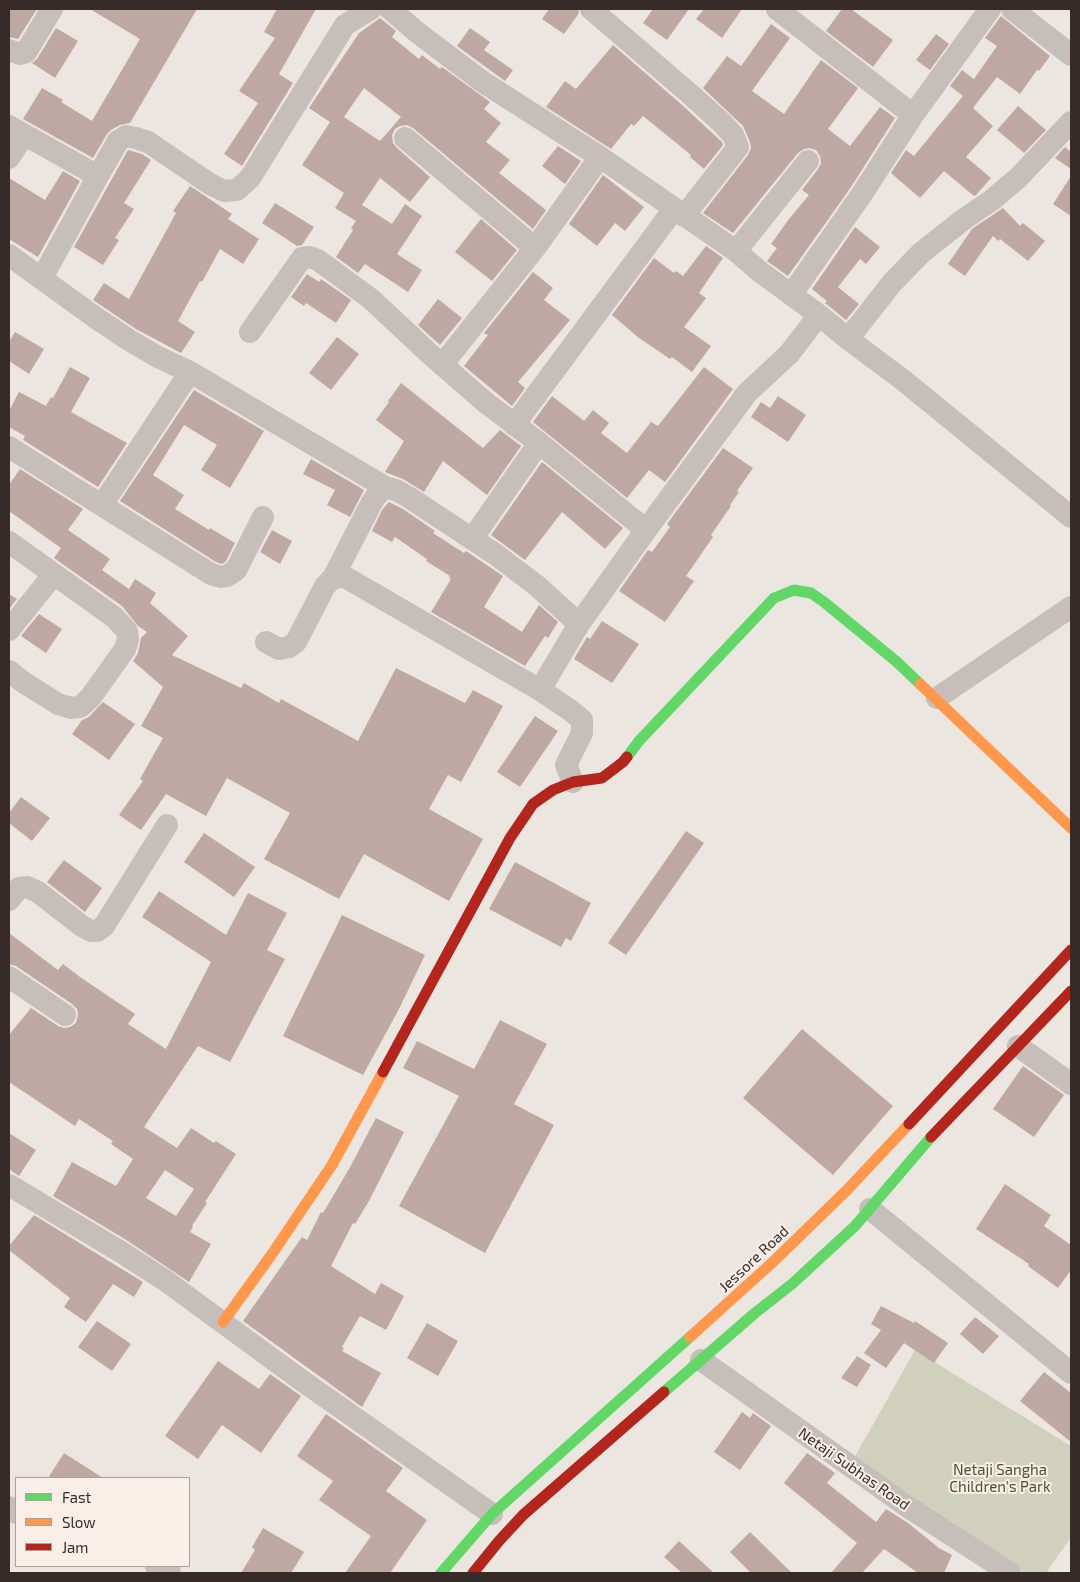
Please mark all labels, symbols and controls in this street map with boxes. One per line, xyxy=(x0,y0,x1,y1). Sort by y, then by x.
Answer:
street label: Jessore Road xyxy=(715,1222,793,1296)
street label: Netaji Subhas Road xyxy=(795,1424,913,1514)
park label: Netaji Sangha Children's Park xyxy=(949,1461,1051,1496)
legend xyxy=(15,1477,190,1567)
text: Fast xyxy=(62,1488,91,1506)
text: Slow xyxy=(62,1513,96,1531)
text: Jam xyxy=(62,1538,88,1556)

